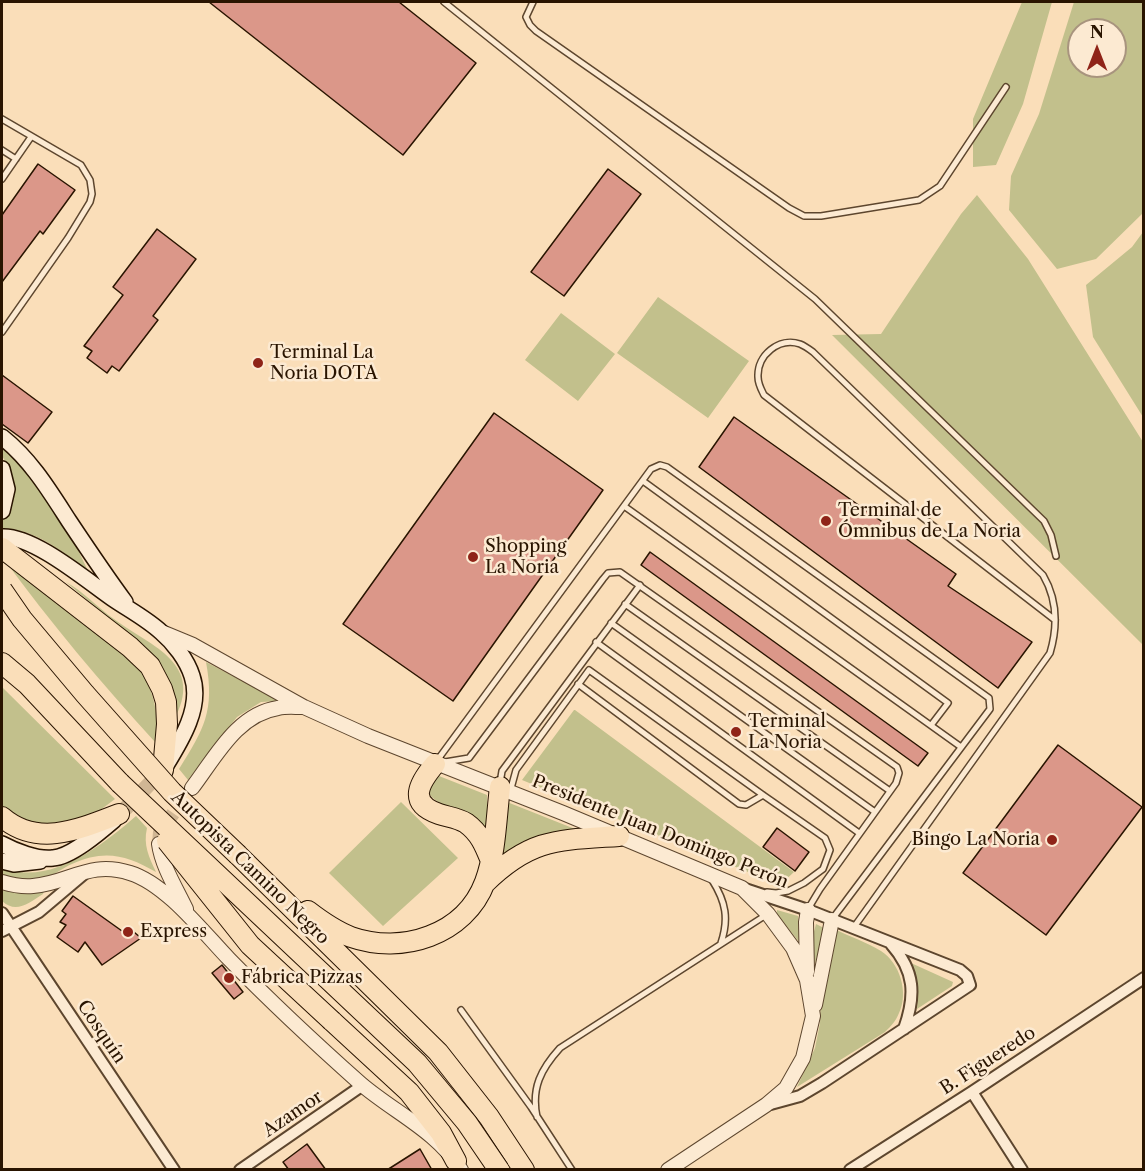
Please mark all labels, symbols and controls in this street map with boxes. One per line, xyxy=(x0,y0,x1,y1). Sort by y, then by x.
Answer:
north arrow xyxy=(1067,18,1127,78)
text: N xyxy=(1090,22,1104,42)
place label: Terminal La Noria DOTA xyxy=(270,342,378,385)
marker: Terminal La Noria DOTA xyxy=(251,356,265,370)
place label: Terminal de Ómnibus de La Noria xyxy=(838,500,1021,542)
marker: Terminal de Ómnibus de La Noria xyxy=(819,514,833,528)
place label: Shopping La Noria xyxy=(485,536,567,578)
marker: Shopping La Noria xyxy=(466,550,480,564)
place label: Terminal La Noria xyxy=(748,711,826,754)
marker: Terminal La Noria xyxy=(729,725,743,739)
street label: Presidente Juan Domingo Perón xyxy=(529,771,791,893)
street label: Autopista Camino Negro xyxy=(166,787,334,949)
place label: Bingo La Noria xyxy=(911,829,1040,851)
marker: Bingo La Noria xyxy=(1045,833,1059,847)
place label: Express xyxy=(140,921,207,943)
marker: Express xyxy=(121,925,135,939)
place label: Fábrica Pizzas xyxy=(241,967,362,989)
marker: Fábrica Pizzas xyxy=(222,971,236,985)
street label: Cosquín xyxy=(72,996,130,1068)
street label: B. Figueredo xyxy=(936,1022,1040,1100)
street label: Azamor xyxy=(259,1086,327,1142)

